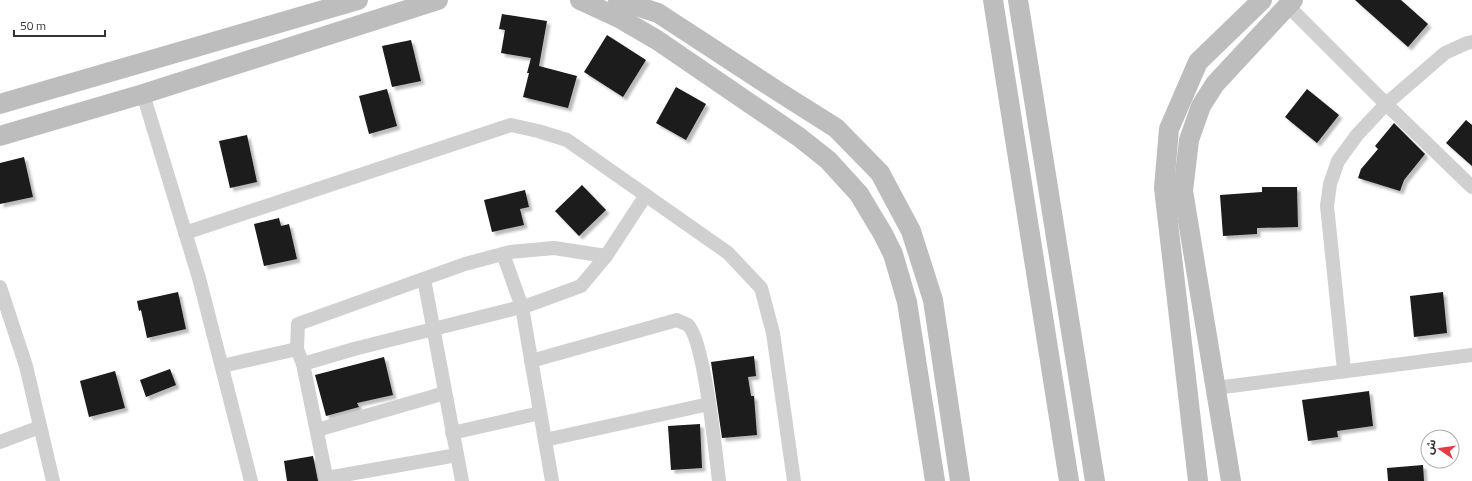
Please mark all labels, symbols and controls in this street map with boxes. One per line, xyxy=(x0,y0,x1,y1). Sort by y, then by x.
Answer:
scale bar xyxy=(14,12,105,38)
text: 50 m xyxy=(20,16,46,35)
north arrow xyxy=(1420,429,1460,469)
text: ش xyxy=(1421,438,1440,456)

